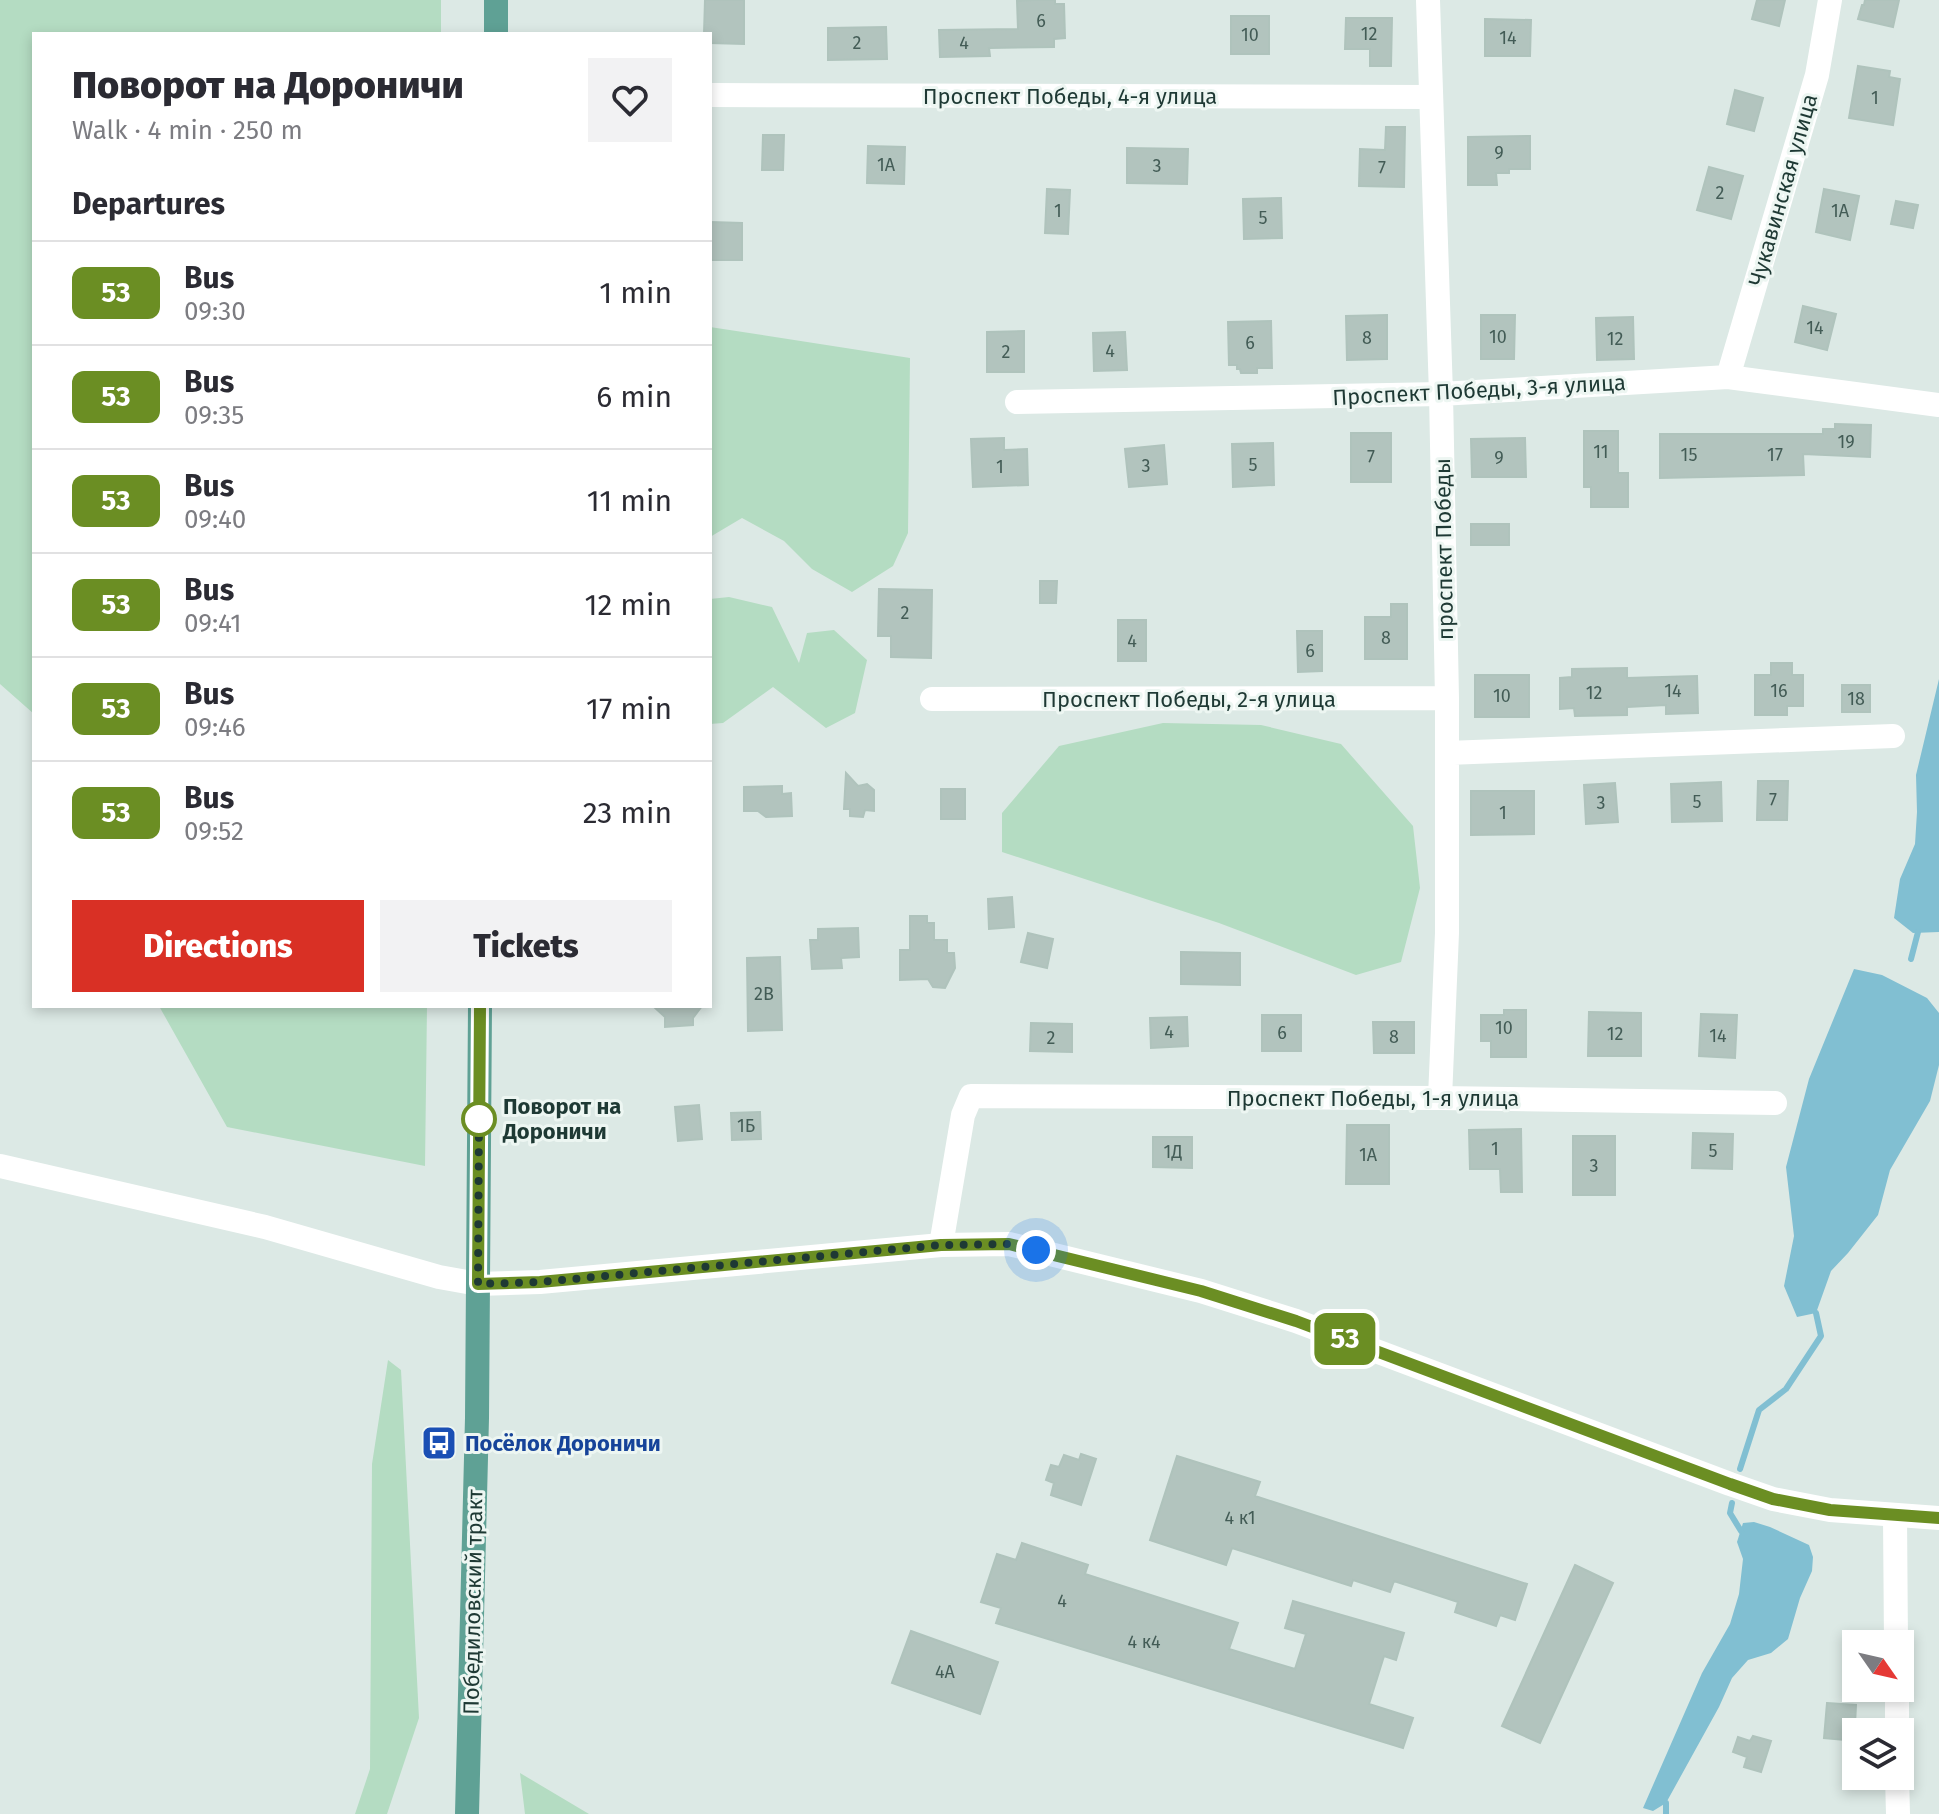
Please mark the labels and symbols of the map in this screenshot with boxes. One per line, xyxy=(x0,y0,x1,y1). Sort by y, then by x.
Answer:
house number: 6 xyxy=(1036,10,1046,32)
house number: 12 xyxy=(1361,23,1377,45)
house number: 10 xyxy=(1241,24,1259,46)
house number: 14 xyxy=(1499,27,1517,49)
house number: 2 xyxy=(853,32,862,54)
house number: 4 xyxy=(959,32,969,54)
street label: Проспект Победы, 4-я улица xyxy=(923,83,1217,110)
house number: 1 xyxy=(1871,87,1879,109)
street label: Чукавинская улица xyxy=(1743,91,1823,289)
house number: 9 xyxy=(1494,142,1504,164)
house number: 1А xyxy=(877,154,896,176)
house number: 3 xyxy=(1153,155,1161,177)
house number: 7 xyxy=(1378,157,1386,179)
house number: 2 xyxy=(1716,182,1725,204)
house number: 1 xyxy=(1054,200,1062,222)
house number: 1А xyxy=(1831,200,1850,222)
house number: 5 xyxy=(1258,207,1268,229)
house number: 14 xyxy=(1806,317,1824,339)
house number: 10 xyxy=(1489,326,1507,348)
house number: 8 xyxy=(1362,327,1372,349)
house number: 12 xyxy=(1607,328,1623,350)
house number: 6 xyxy=(1245,332,1255,354)
house number: 4 xyxy=(1105,340,1115,362)
house number: 2 xyxy=(1002,341,1011,363)
street label: Проспект Победы, 3-я улица xyxy=(1332,369,1626,411)
house number: 19 xyxy=(1837,431,1855,453)
house number: 11 xyxy=(1593,441,1609,463)
house number: 15 xyxy=(1681,444,1697,466)
house number: 17 xyxy=(1767,444,1783,466)
house number: 7 xyxy=(1367,446,1375,468)
house number: 9 xyxy=(1494,447,1504,469)
house number: 5 xyxy=(1248,454,1258,476)
house number: 3 xyxy=(1142,455,1150,477)
house number: 1 xyxy=(996,456,1004,478)
street label: проспект Победы xyxy=(1429,458,1459,640)
house number: 2 xyxy=(901,602,910,624)
house number: 8 xyxy=(1381,627,1391,649)
house number: 4 xyxy=(1127,630,1137,652)
house number: 6 xyxy=(1305,640,1315,662)
house number: 14 xyxy=(1664,680,1682,702)
house number: 16 xyxy=(1770,680,1788,702)
house number: 12 xyxy=(1586,682,1602,704)
house number: 10 xyxy=(1493,685,1511,707)
street label: Проспект Победы, 2-я улица xyxy=(1042,686,1336,713)
house number: 18 xyxy=(1847,688,1865,710)
house number: 7 xyxy=(1769,789,1777,811)
house number: 5 xyxy=(1692,791,1702,813)
house number: 3 xyxy=(1597,792,1605,814)
house number: 1 xyxy=(1499,802,1507,824)
house number: 2В xyxy=(754,983,774,1005)
house number: 10 xyxy=(1495,1017,1513,1039)
house number: 4 xyxy=(1164,1021,1174,1043)
house number: 6 xyxy=(1277,1022,1287,1044)
house number: 12 xyxy=(1607,1023,1623,1045)
house number: 14 xyxy=(1709,1025,1727,1047)
house number: 8 xyxy=(1389,1026,1399,1048)
house number: 2 xyxy=(1047,1027,1056,1049)
street label: Проспект Победы, 1-я улица xyxy=(1227,1085,1519,1112)
place label: Поворот на Дороничи xyxy=(502,1093,621,1145)
marker: Поворот на Дороничи xyxy=(462,1102,496,1136)
house number: 1Б xyxy=(737,1115,755,1137)
house number: 1 xyxy=(1491,1138,1499,1160)
house number: 5 xyxy=(1708,1140,1718,1162)
house number: 1Д xyxy=(1164,1141,1182,1163)
house number: 1А xyxy=(1359,1144,1378,1166)
house number: 3 xyxy=(1590,1155,1598,1177)
your location xyxy=(1016,1230,1056,1270)
line badge: 53 xyxy=(1309,1313,1381,1365)
bus stop icon: Посёлок Дороничи xyxy=(420,1424,458,1462)
place label: Посёлок Дороничи xyxy=(465,1430,661,1457)
street label: Победиловский тракт xyxy=(458,1489,488,1715)
house number: 4 к1 xyxy=(1224,1507,1256,1529)
house number: 4 xyxy=(1057,1590,1067,1612)
north arrow xyxy=(1842,1630,1914,1702)
house number: 4 к4 xyxy=(1128,1631,1161,1653)
house number: 4А xyxy=(935,1661,956,1683)

